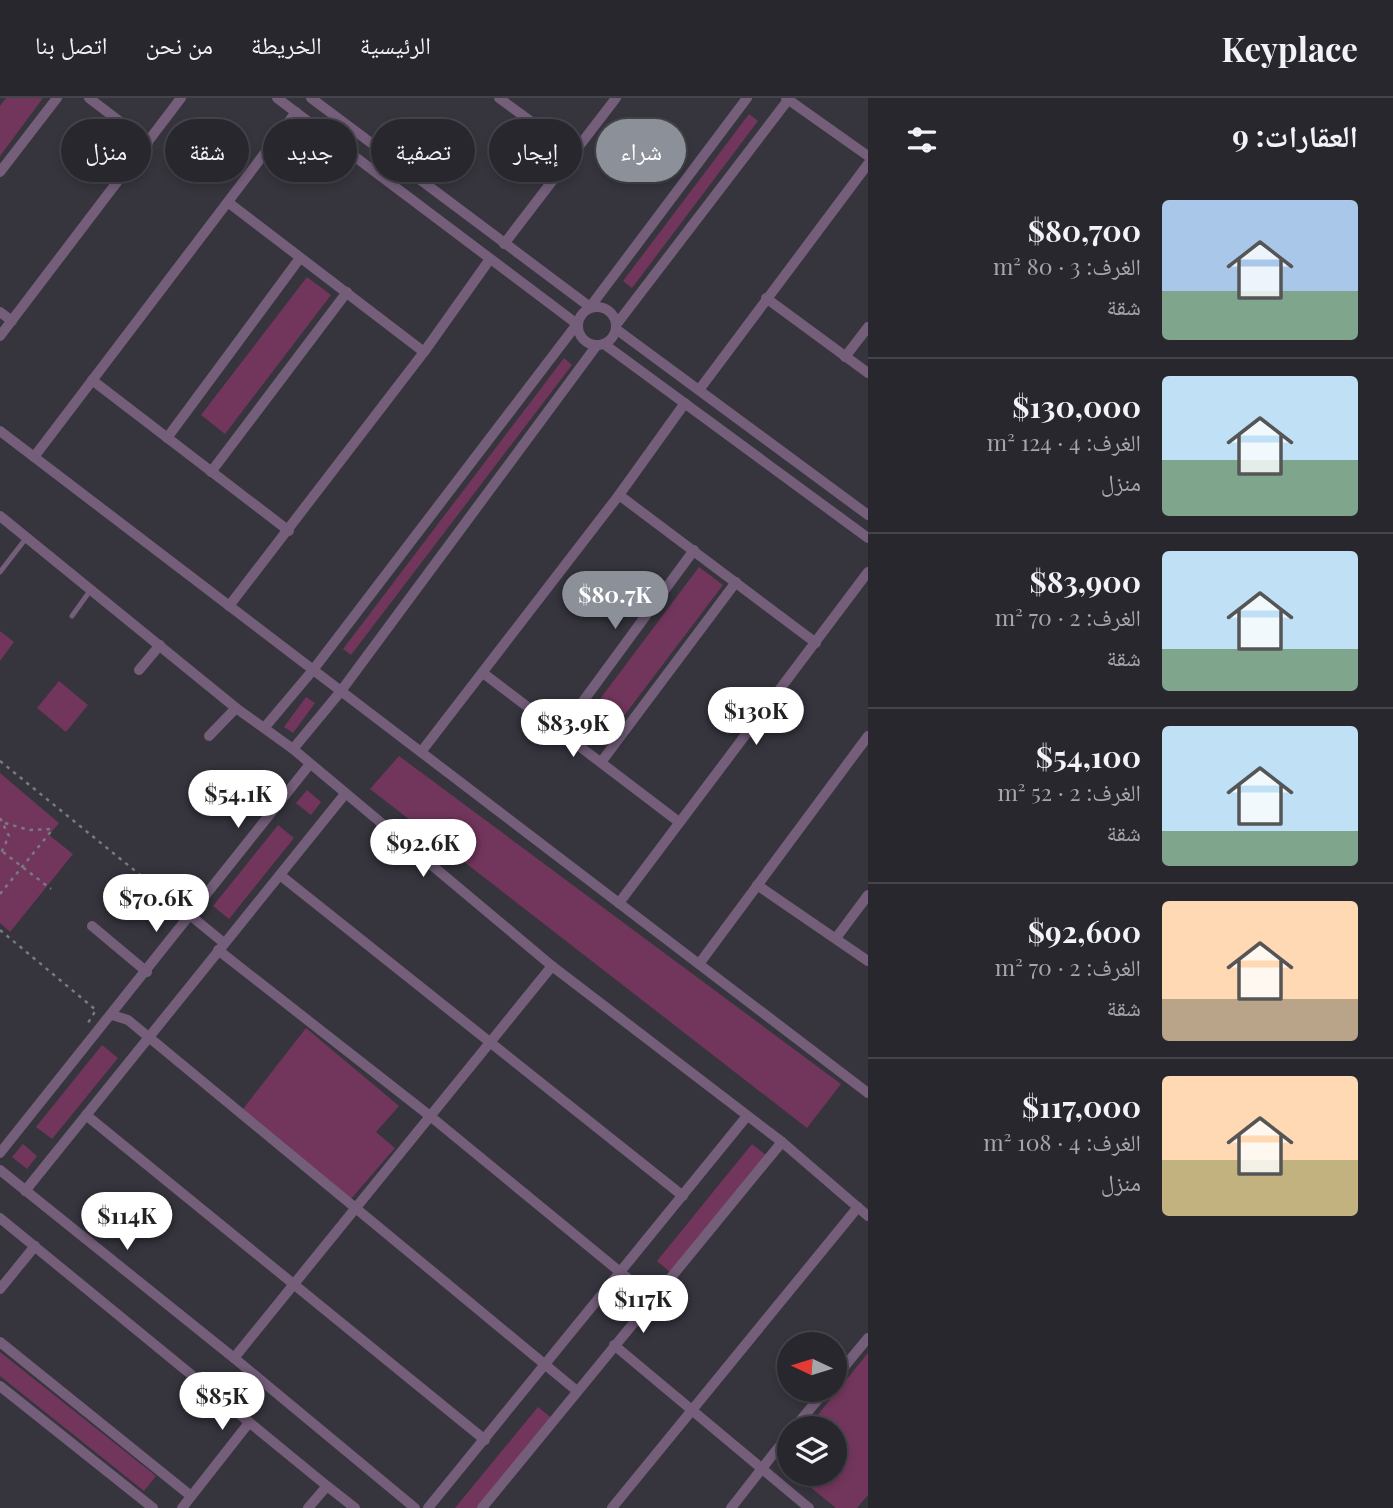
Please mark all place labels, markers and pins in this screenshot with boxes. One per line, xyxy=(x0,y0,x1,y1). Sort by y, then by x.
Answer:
pin: $80.7K xyxy=(558,572,672,631)
pin: $130K xyxy=(707,688,805,747)
pin: $83.9K xyxy=(516,700,630,759)
pin: $54.1K xyxy=(181,770,295,830)
pin: $92.6K xyxy=(366,820,480,879)
pin: $70.6K xyxy=(99,874,213,934)
pin: $114K xyxy=(78,1192,176,1252)
pin: $117K xyxy=(594,1276,692,1335)
pin: $85K xyxy=(181,1372,263,1432)

